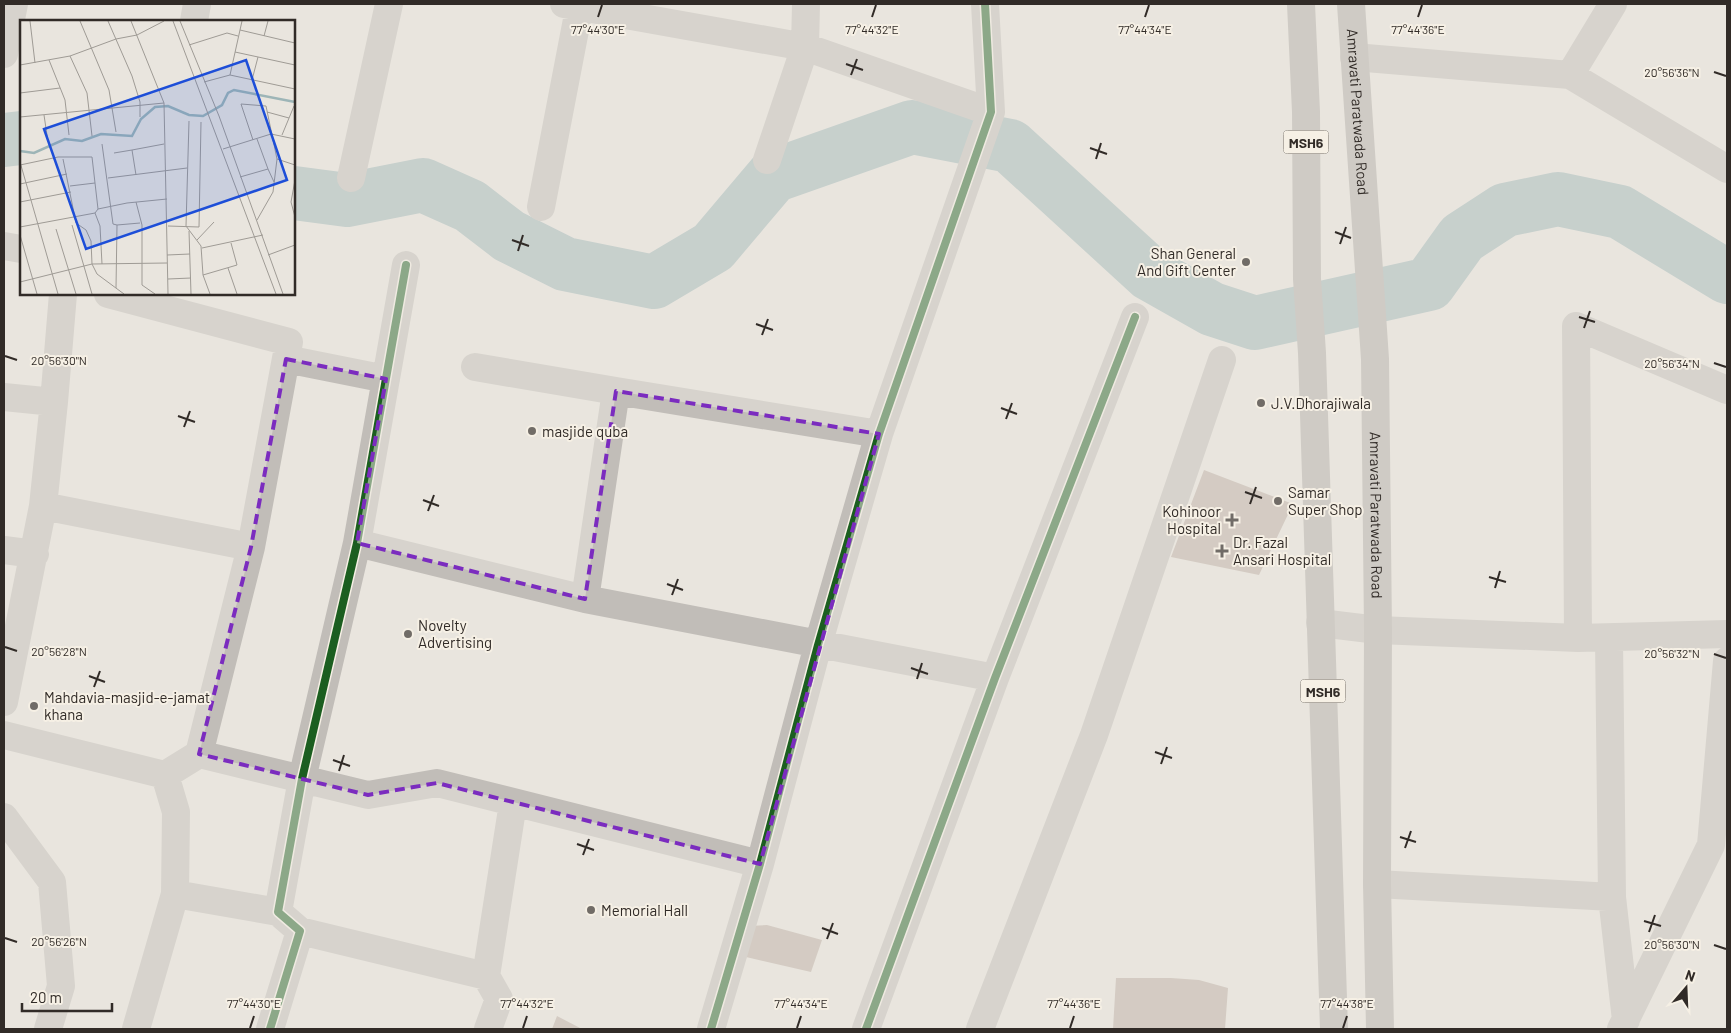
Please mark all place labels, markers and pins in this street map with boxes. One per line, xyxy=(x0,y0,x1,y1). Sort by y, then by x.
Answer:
place label: Shan General And Gift Center xyxy=(1137,244,1237,279)
marker: Shan General And Gift Center xyxy=(1240,256,1252,268)
place label: J.V.Dhorajiwala xyxy=(1271,394,1371,412)
marker: J.V.Dhorajiwala xyxy=(1255,397,1267,409)
place label: masjide quba xyxy=(542,422,628,440)
marker: masjide quba xyxy=(526,425,538,437)
place label: Samar Super Shop xyxy=(1288,483,1363,518)
marker: Samar Super Shop xyxy=(1272,495,1284,507)
place label: Kohinoor Hospital xyxy=(1162,502,1222,537)
marker: Kohinoor Hospital xyxy=(1225,513,1239,527)
place label: Dr. Fazal Ansari Hospital xyxy=(1233,533,1331,568)
marker: Dr. Fazal Ansari Hospital xyxy=(1215,544,1229,558)
place label: Novelty Advertising xyxy=(418,616,492,651)
marker: Novelty Advertising xyxy=(402,628,414,640)
place label: Mahdavia-masjid-e-jamat khana xyxy=(44,688,210,723)
marker: Mahdavia-masjid-e-jamat khana xyxy=(28,700,40,712)
place label: Memorial Hall xyxy=(601,901,688,919)
marker: Memorial Hall xyxy=(585,904,597,916)

